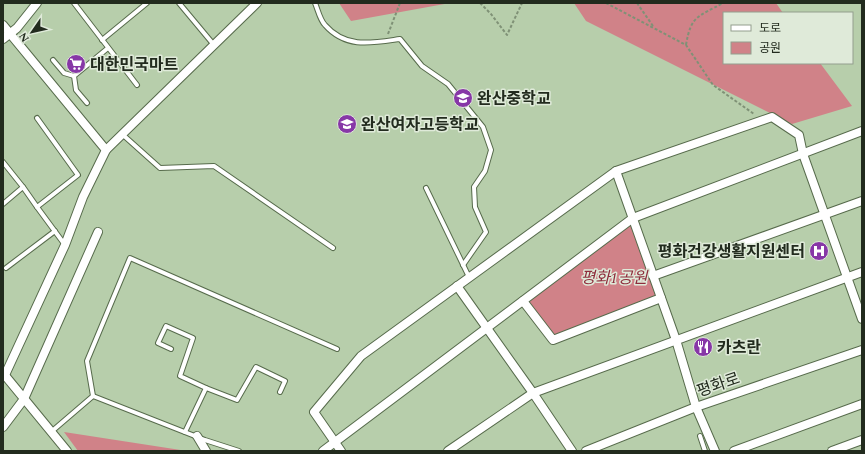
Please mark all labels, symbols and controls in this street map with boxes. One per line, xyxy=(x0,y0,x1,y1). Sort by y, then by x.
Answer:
north arrow xyxy=(12,12,52,52)
legend xyxy=(723,12,853,64)
text: 도로 xyxy=(759,19,781,38)
text: N xyxy=(15,29,34,46)
text: 공원 xyxy=(759,39,781,58)
supermarket icon: 대한민국마트 xyxy=(65,53,87,75)
place label: 대한민국마트 xyxy=(90,53,179,77)
school or university icon: 완산중학교 xyxy=(452,87,474,109)
place label: 완산중학교 xyxy=(477,87,551,111)
school or university icon: 완산여자고등학교 xyxy=(336,113,358,135)
place label: 완산여자고등학교 xyxy=(361,113,479,137)
place label: 평화건강생활지원센터 xyxy=(658,240,805,264)
hospital icon: 평화건강생활지원센터 xyxy=(808,240,830,262)
park label: 평화1공원 xyxy=(581,266,649,290)
restaurant icon: 카츠란 xyxy=(692,336,714,358)
place label: 카츠란 xyxy=(717,336,761,360)
street label: 평화로 xyxy=(694,366,743,403)

